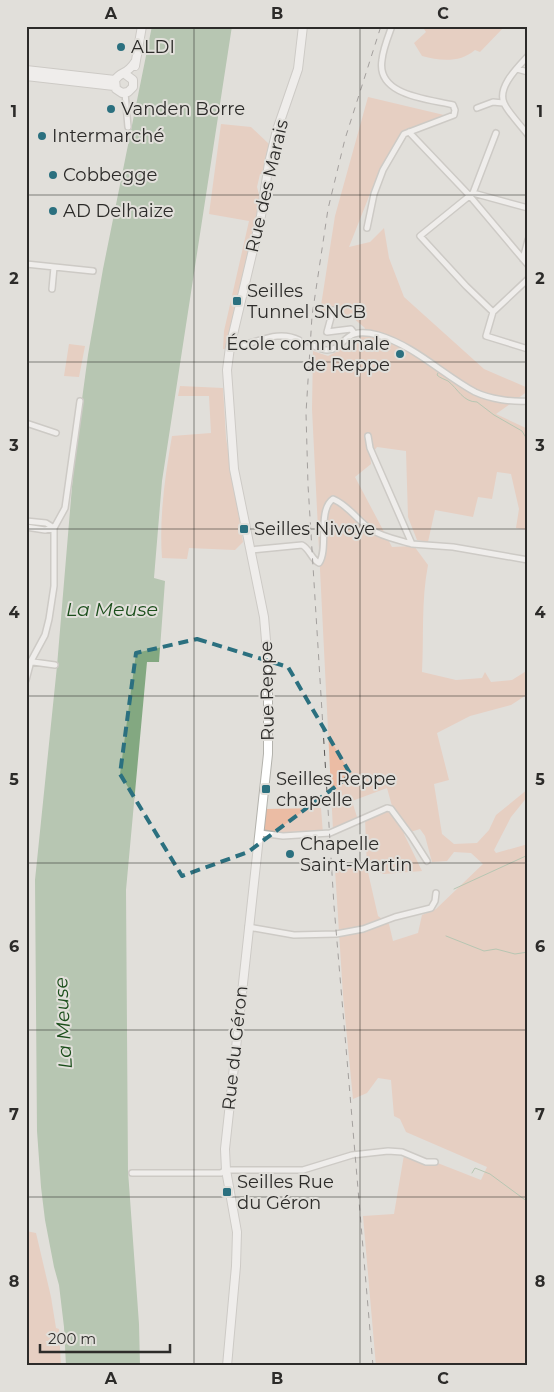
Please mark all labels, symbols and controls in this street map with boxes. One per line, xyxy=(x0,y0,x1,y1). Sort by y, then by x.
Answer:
text: A xyxy=(104,4,118,23)
text: B xyxy=(271,4,283,23)
text: C xyxy=(437,4,449,23)
place label: ALDI xyxy=(131,36,175,58)
marker: ALDI xyxy=(115,41,127,53)
place label: Vanden Borre xyxy=(121,98,245,120)
text: 1 xyxy=(11,102,17,121)
text: 1 xyxy=(537,102,543,121)
marker: Vanden Borre xyxy=(105,103,117,115)
street label: Rue des Marais xyxy=(241,117,293,255)
place label: Intermarché xyxy=(52,125,164,147)
marker: Intermarché xyxy=(36,130,48,142)
place label: Cobbegge xyxy=(63,164,158,186)
marker: Cobbegge xyxy=(47,169,59,181)
place label: AD Delhaize xyxy=(63,200,174,222)
marker: AD Delhaize xyxy=(47,205,59,217)
text: 2 xyxy=(9,269,19,288)
text: 2 xyxy=(535,269,545,288)
place label: Seilles Tunnel SNCB xyxy=(247,280,366,323)
marker: Seilles Tunnel SNCB xyxy=(231,295,243,307)
place label: École communale de Reppe xyxy=(226,333,390,376)
marker: École communale de Reppe xyxy=(394,348,406,360)
text: 3 xyxy=(8,436,19,455)
text: 3 xyxy=(534,436,545,455)
place label: Seilles Nivoye xyxy=(254,518,375,540)
marker: Seilles Nivoye xyxy=(238,523,250,535)
water label: La Meuse xyxy=(66,598,158,621)
text: 4 xyxy=(8,603,20,622)
text: 4 xyxy=(534,603,546,622)
street label: Rue Reppe xyxy=(255,641,279,741)
place label: Seilles Reppe chapelle xyxy=(276,768,396,811)
text: 5 xyxy=(9,770,19,789)
text: 5 xyxy=(535,770,545,789)
marker: Seilles Reppe chapelle xyxy=(260,783,272,795)
place label: Chapelle Saint-Martin xyxy=(300,833,412,876)
marker: Chapelle Saint-Martin xyxy=(284,848,296,860)
text: 6 xyxy=(9,937,19,956)
text: 6 xyxy=(535,937,545,956)
water label: La Meuse xyxy=(49,976,77,1070)
street label: Rue du Géron xyxy=(218,985,252,1111)
text: 7 xyxy=(9,1105,19,1124)
text: 7 xyxy=(535,1105,545,1124)
place label: Seilles Rue du Géron xyxy=(237,1171,334,1214)
marker: Seilles Rue du Géron xyxy=(221,1186,233,1198)
text: 8 xyxy=(9,1272,19,1291)
text: 8 xyxy=(535,1272,545,1291)
scale bar xyxy=(40,1322,170,1354)
text: 200 m xyxy=(48,1329,96,1348)
text: A xyxy=(104,1369,118,1388)
text: B xyxy=(271,1369,283,1388)
text: C xyxy=(437,1369,449,1388)

